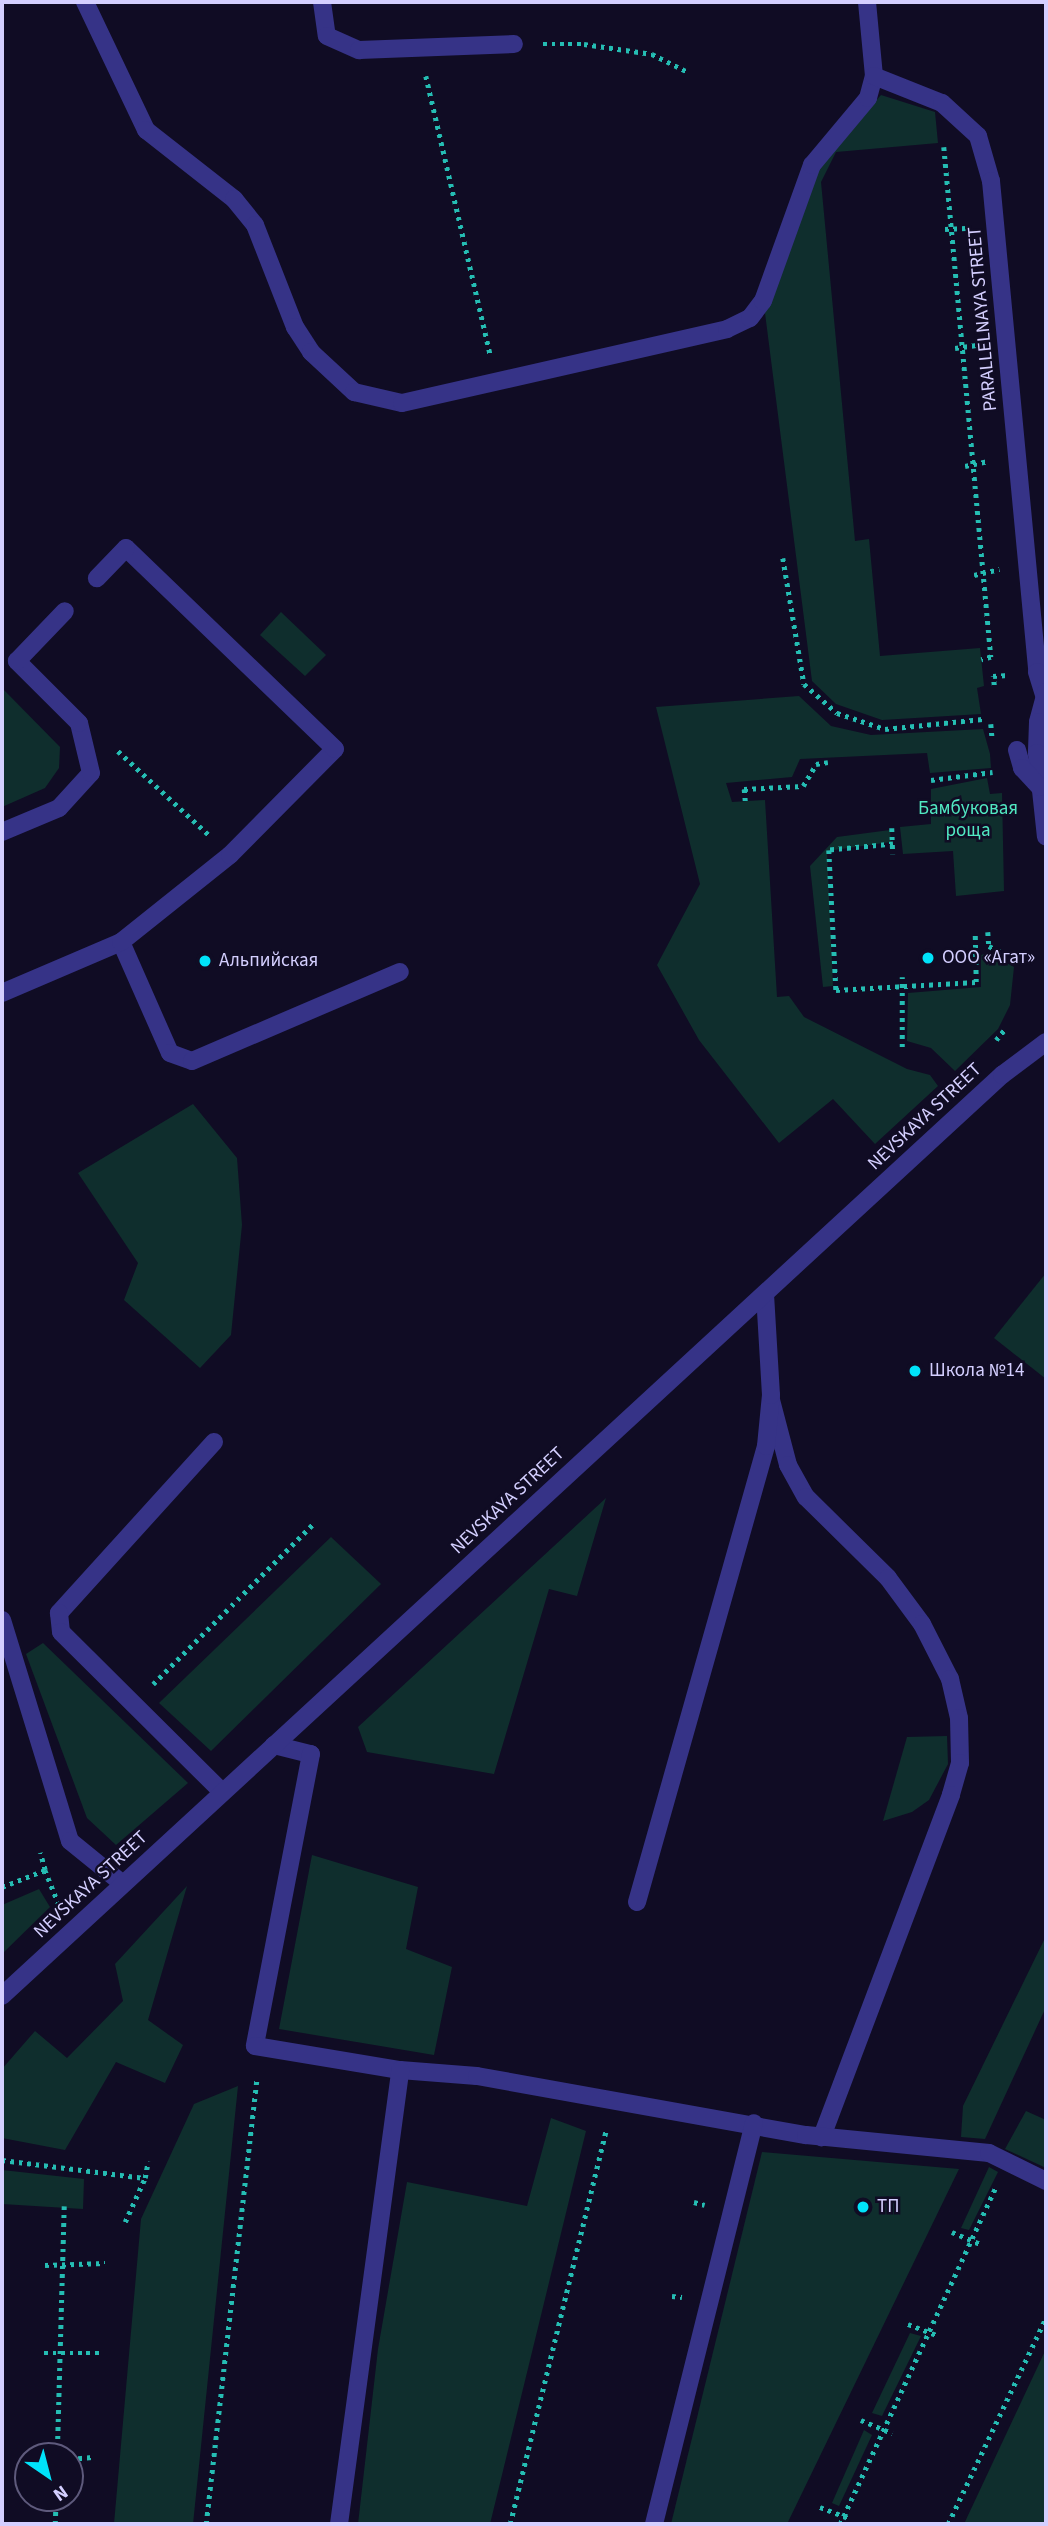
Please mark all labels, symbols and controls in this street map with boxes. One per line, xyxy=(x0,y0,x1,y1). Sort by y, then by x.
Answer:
street label: PARALLELNAYA STREET xyxy=(964,226,1002,412)
park label: Бамбуковая роща xyxy=(918,798,1018,842)
place label: ООО «Агат» xyxy=(942,947,1035,969)
place label: Альпийская xyxy=(219,950,318,972)
marker: ООО «Агат» xyxy=(920,950,936,966)
marker: Альпийская xyxy=(197,953,213,969)
street label: NEVSKAYA STREET xyxy=(864,1059,986,1175)
place label: Школа №14 xyxy=(929,1360,1024,1382)
marker: Школа №14 xyxy=(907,1363,923,1379)
street label: NEVSKAYA STREET xyxy=(447,1443,569,1559)
street label: NEVSKAYA STREET xyxy=(30,1827,152,1943)
place label: ТП xyxy=(877,2196,899,2218)
marker: ТП xyxy=(855,2199,871,2215)
north arrow xyxy=(14,2442,84,2512)
text: N xyxy=(47,2478,73,2508)

